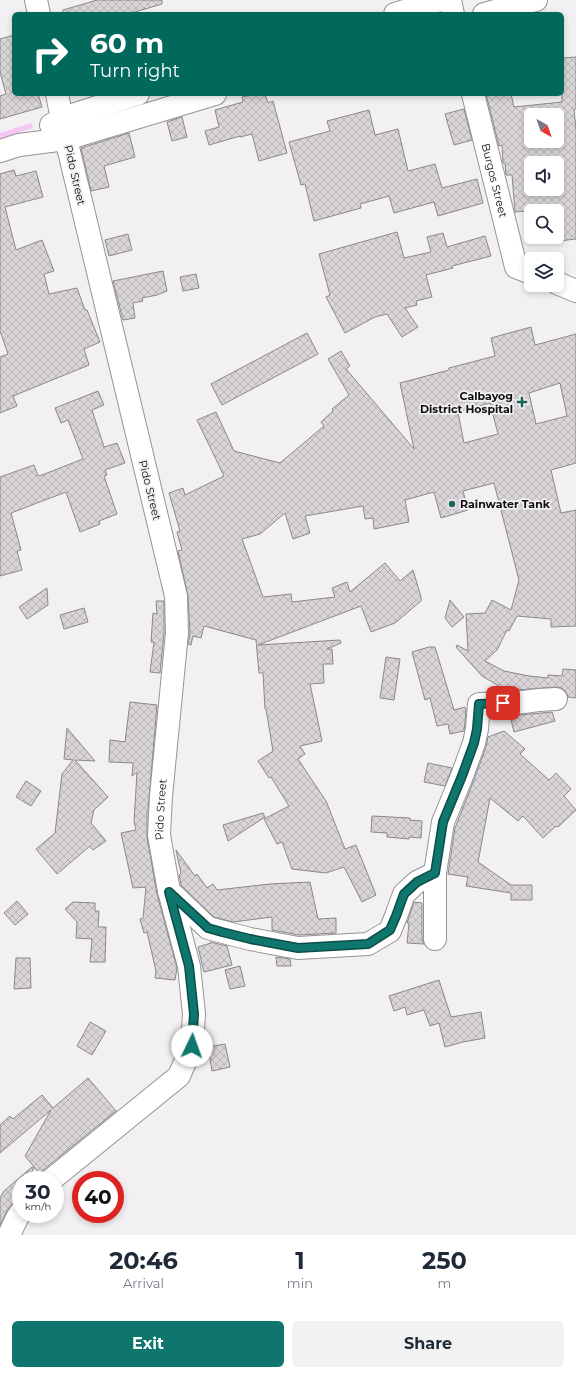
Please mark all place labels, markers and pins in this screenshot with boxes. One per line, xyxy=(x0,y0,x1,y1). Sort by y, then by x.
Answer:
place label: Calbayog District Hospital xyxy=(420,389,513,416)
marker: Calbayog District Hospital xyxy=(516,396,528,408)
place label: Rainwater Tank xyxy=(460,497,551,511)
marker: Rainwater Tank xyxy=(447,499,457,509)
pin xyxy=(486,686,520,720)

